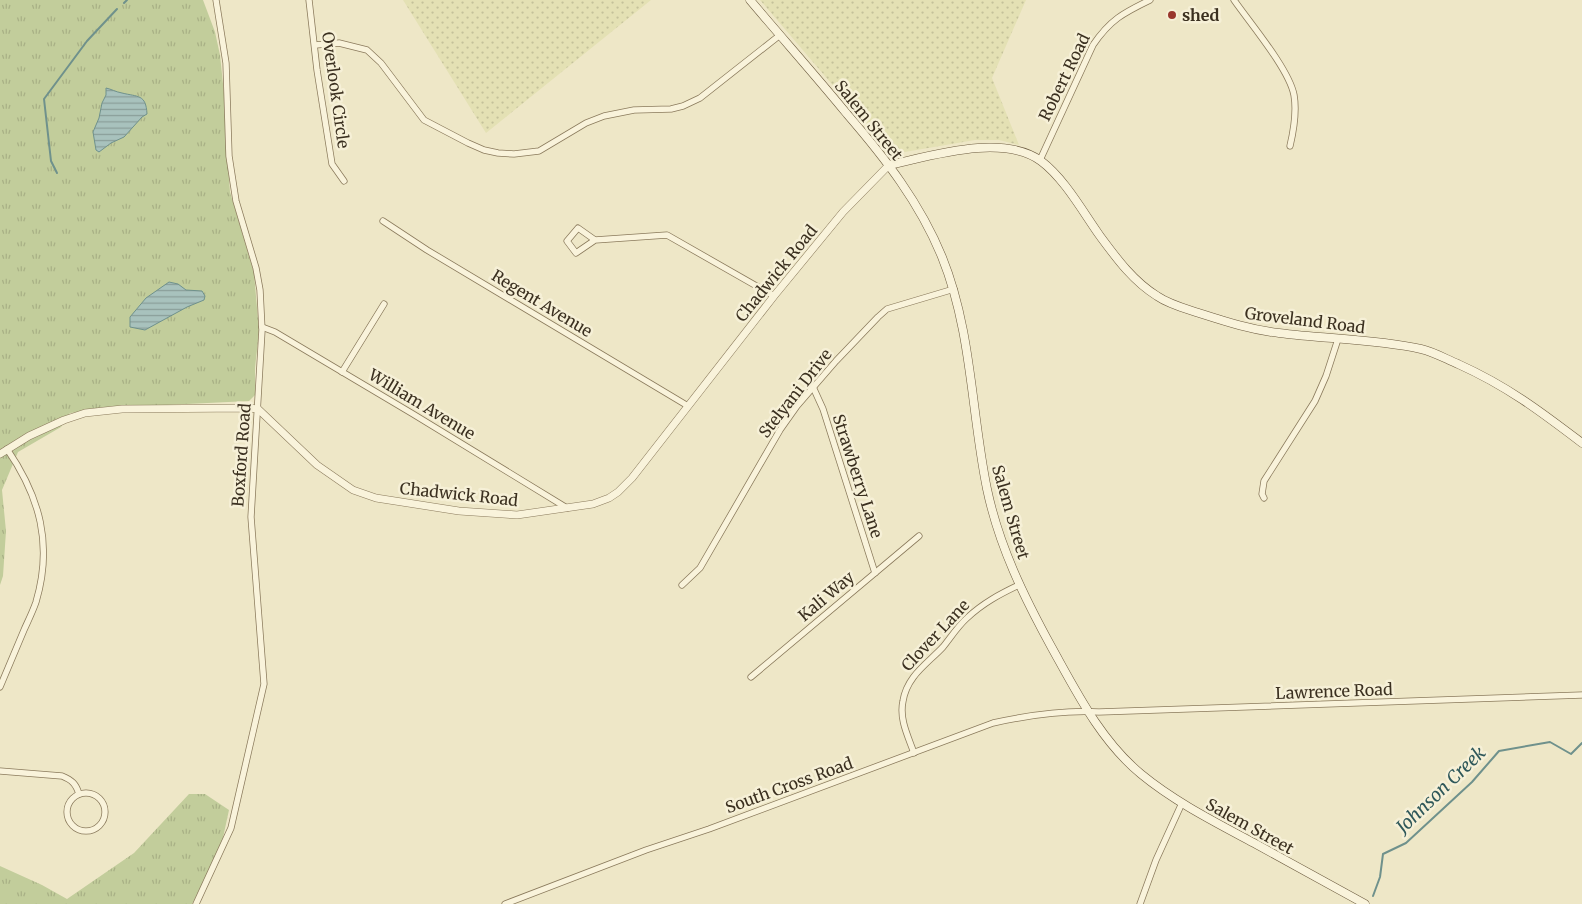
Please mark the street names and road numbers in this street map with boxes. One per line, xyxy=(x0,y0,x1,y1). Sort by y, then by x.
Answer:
street label: Robert Road xyxy=(1034,30,1094,124)
street label: Overlook Circle xyxy=(318,31,354,149)
street label: Salem Street xyxy=(831,76,908,165)
street label: Chadwick Road xyxy=(731,220,821,325)
street label: Regent Avenue xyxy=(488,265,596,341)
street label: Groveland Road xyxy=(1244,303,1367,337)
street label: Stelyani Drive xyxy=(754,345,836,441)
street label: William Avenue xyxy=(364,364,479,444)
street label: Boxford Road xyxy=(227,402,255,508)
street label: Strawberry Lane xyxy=(829,412,887,540)
street label: Salem Street xyxy=(988,463,1034,562)
street label: Chadwick Road xyxy=(399,478,519,510)
street label: Kali Way xyxy=(794,566,859,625)
street label: Clover Lane xyxy=(897,595,973,675)
street label: Lawrence Road xyxy=(1275,679,1393,703)
street label: South Cross Road xyxy=(723,753,856,817)
street label: Salem Street xyxy=(1203,794,1298,859)

